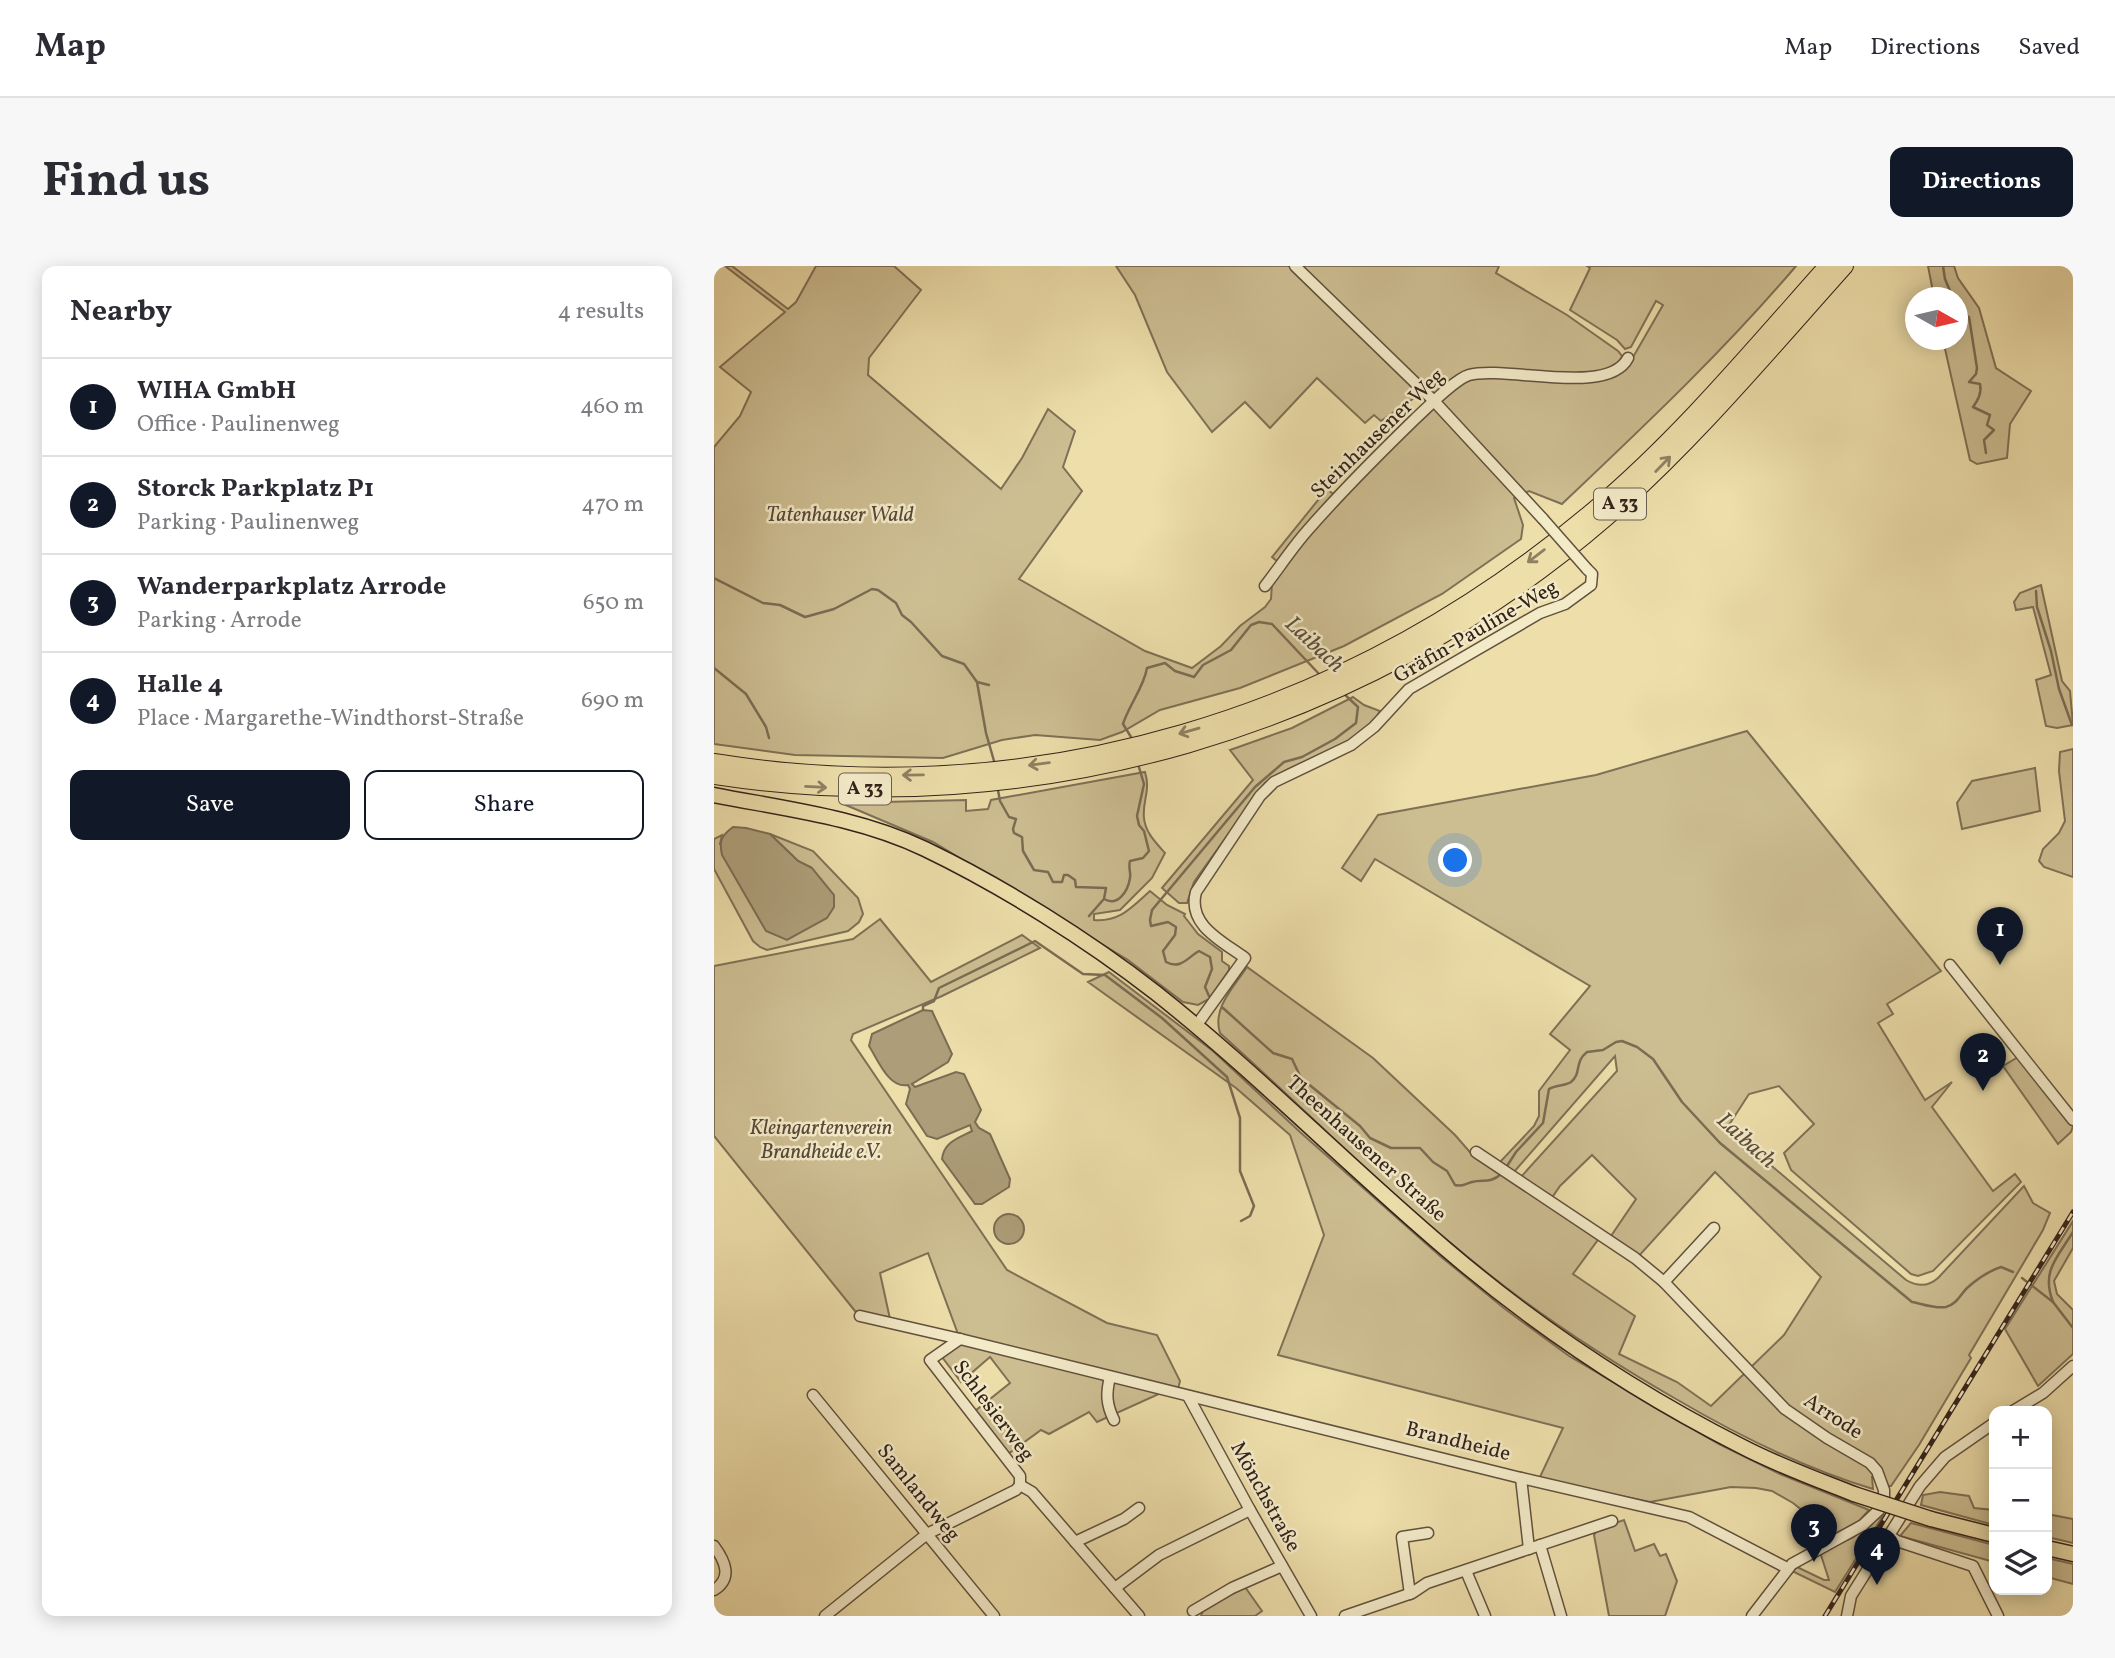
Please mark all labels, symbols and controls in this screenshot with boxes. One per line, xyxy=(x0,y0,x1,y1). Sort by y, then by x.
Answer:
text: Map xyxy=(35,25,106,71)
text: Map xyxy=(1784,31,1832,65)
text: Directions xyxy=(1870,31,1980,65)
text: Saved xyxy=(2018,31,2080,65)
button: Directions xyxy=(1890,147,2073,217)
text: Find us xyxy=(42,148,210,217)
north arrow xyxy=(1905,287,1968,350)
text: Nearby xyxy=(70,291,172,333)
text: 4 results xyxy=(558,296,644,328)
street label: Steinhausener Weg xyxy=(1305,362,1451,506)
text: WIHA GmbH xyxy=(137,373,296,409)
text: 1 xyxy=(88,391,98,423)
text: 460 m xyxy=(580,391,644,423)
text: Office · Paulinenweg xyxy=(137,409,340,441)
one-way arrow xyxy=(1654,456,1671,473)
text: Storck Parkplatz P1 xyxy=(137,471,374,507)
road number: A 33 xyxy=(1594,488,1646,520)
text: 2 xyxy=(87,489,99,521)
text: 470 m xyxy=(581,489,644,521)
park label: Tatenhauser Wald xyxy=(766,501,914,530)
text: Parking · Paulinenweg xyxy=(137,507,359,539)
one-way arrow xyxy=(1528,548,1546,563)
text: Wanderparkplatz Arrode xyxy=(137,569,446,605)
street label: Gräfin-Pauline-Weg xyxy=(1388,573,1564,691)
text: 3 xyxy=(87,587,99,619)
text: 650 m xyxy=(583,587,644,619)
text: Parking · Arrode xyxy=(137,605,302,637)
water label: Laibach xyxy=(1277,609,1351,681)
text: Halle 4 xyxy=(137,667,223,703)
text: 4 xyxy=(86,685,100,717)
text: 690 m xyxy=(581,685,644,717)
text: Place · Margarethe-Windthorst-Straße xyxy=(137,703,524,735)
one-way arrow xyxy=(1179,726,1201,739)
one-way arrow xyxy=(1029,757,1051,770)
one-way arrow xyxy=(901,768,924,782)
button: Save xyxy=(70,770,350,840)
button: Share xyxy=(364,770,644,840)
road number: A 33 xyxy=(839,774,891,804)
one-way arrow xyxy=(805,780,828,793)
your location xyxy=(1438,843,1472,877)
pin: 1 xyxy=(1977,907,2023,965)
pin: 2 xyxy=(1960,1033,2006,1091)
street label: Theenhausener Straße xyxy=(1279,1069,1453,1229)
water label: Laibach xyxy=(1709,1105,1783,1177)
park label: Kleingartenverein Brandheide e.V. xyxy=(750,1114,892,1167)
street label: Schlesierweg xyxy=(945,1354,1041,1468)
street label: Arrode xyxy=(1798,1387,1868,1447)
map controls xyxy=(1989,1406,2052,1595)
button: + xyxy=(1989,1406,2052,1469)
street label: Brandheide xyxy=(1402,1415,1514,1469)
street label: Mönchstraße xyxy=(1223,1436,1307,1558)
street label: Samlandweg xyxy=(869,1438,967,1548)
button: − xyxy=(1989,1469,2052,1532)
pin: 3 xyxy=(1791,1504,1837,1562)
pin: 4 xyxy=(1854,1527,1900,1585)
button: layers xyxy=(1989,1532,2052,1595)

